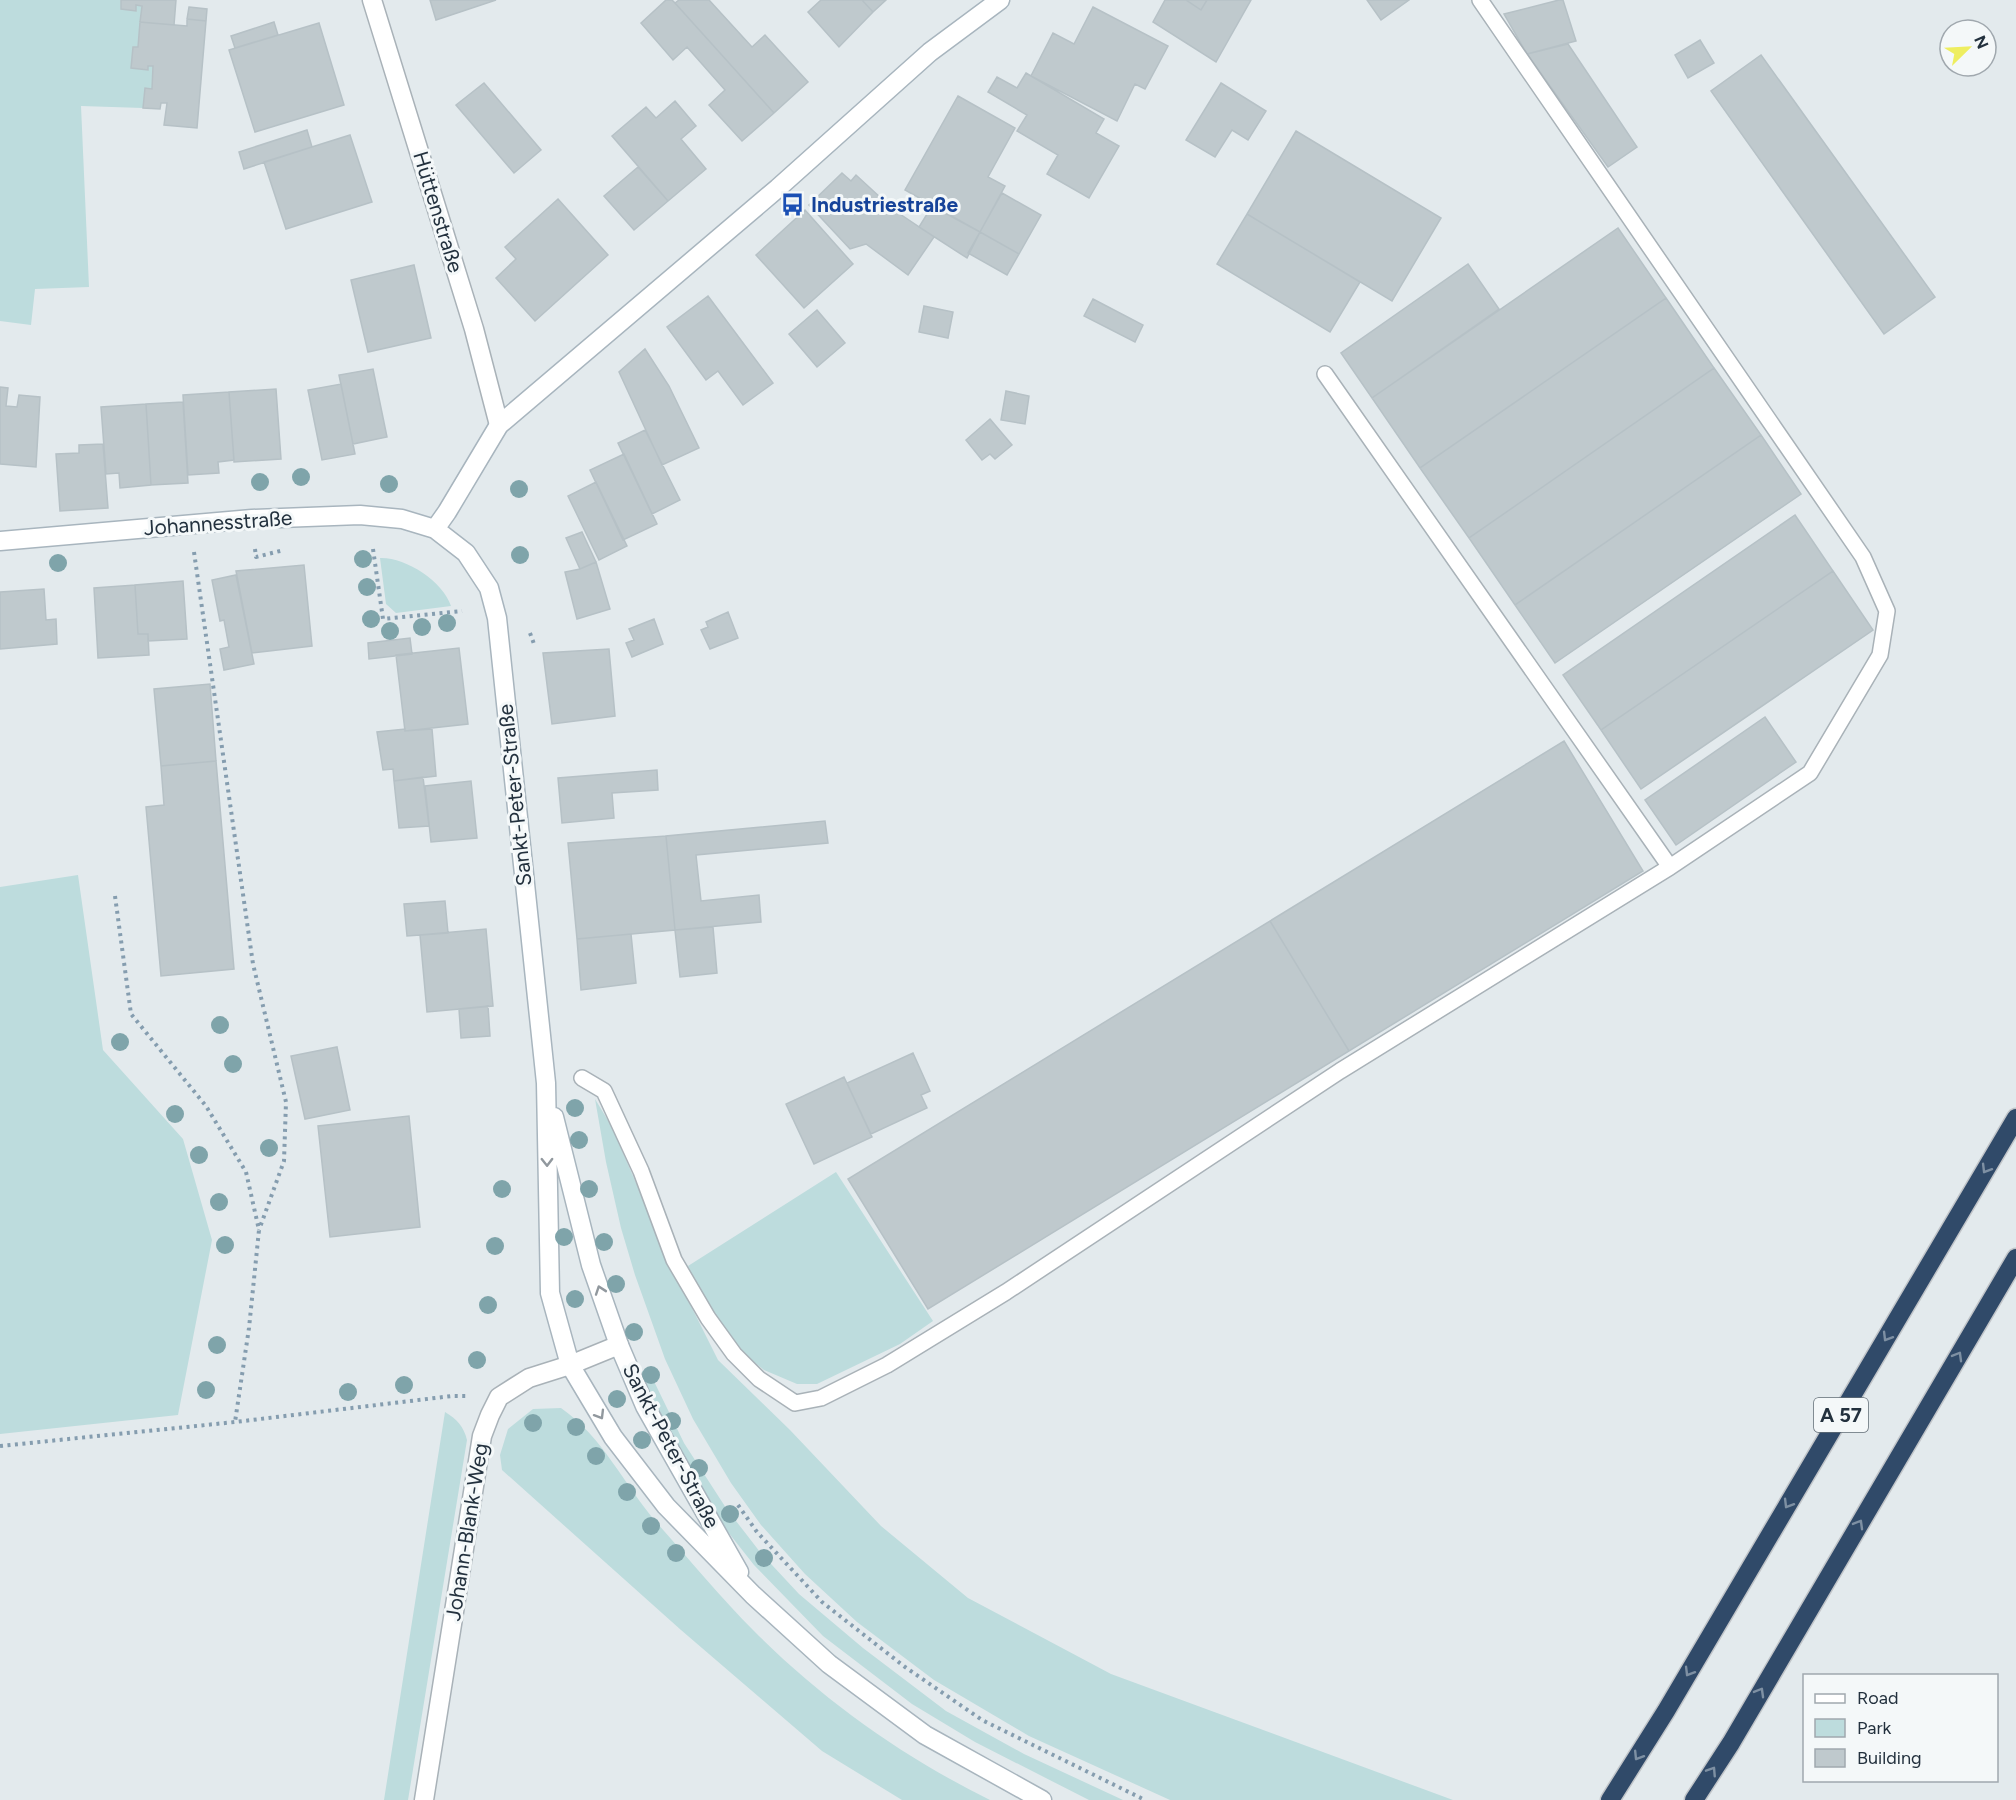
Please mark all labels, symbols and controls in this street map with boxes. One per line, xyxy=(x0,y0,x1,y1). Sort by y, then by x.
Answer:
north arrow xyxy=(1938,18,1998,78)
text: N xyxy=(1970,33,1992,52)
street label: Hüttenstraße xyxy=(408,148,469,275)
bus stop icon: Industriestraße xyxy=(780,192,806,218)
place label: Industriestraße xyxy=(811,192,958,217)
street label: Johannesstraße xyxy=(143,505,293,540)
street label: Sankt-Peter-Straße xyxy=(493,703,536,887)
one-way arrow xyxy=(541,1158,553,1167)
one-way arrow xyxy=(1982,1163,1994,1173)
one-way arrow xyxy=(594,1285,607,1295)
one-way arrow xyxy=(1883,1330,1895,1341)
one-way arrow xyxy=(1951,1352,1962,1362)
street label: Sankt-Peter-Straße xyxy=(617,1359,725,1532)
road number: A 57 xyxy=(1814,1398,1868,1432)
one-way arrow xyxy=(593,1409,604,1419)
street label: Johann-Blank-Weg xyxy=(440,1441,493,1623)
one-way arrow xyxy=(1784,1498,1795,1508)
one-way arrow xyxy=(1852,1520,1863,1530)
one-way arrow xyxy=(1684,1666,1696,1676)
legend xyxy=(1803,1674,1998,1782)
text: Road xyxy=(1857,1687,1898,1709)
one-way arrow xyxy=(1753,1688,1765,1698)
text: Park xyxy=(1857,1717,1892,1739)
text: Building xyxy=(1857,1747,1922,1769)
one-way arrow xyxy=(1634,1749,1645,1760)
one-way arrow xyxy=(1705,1767,1716,1778)

